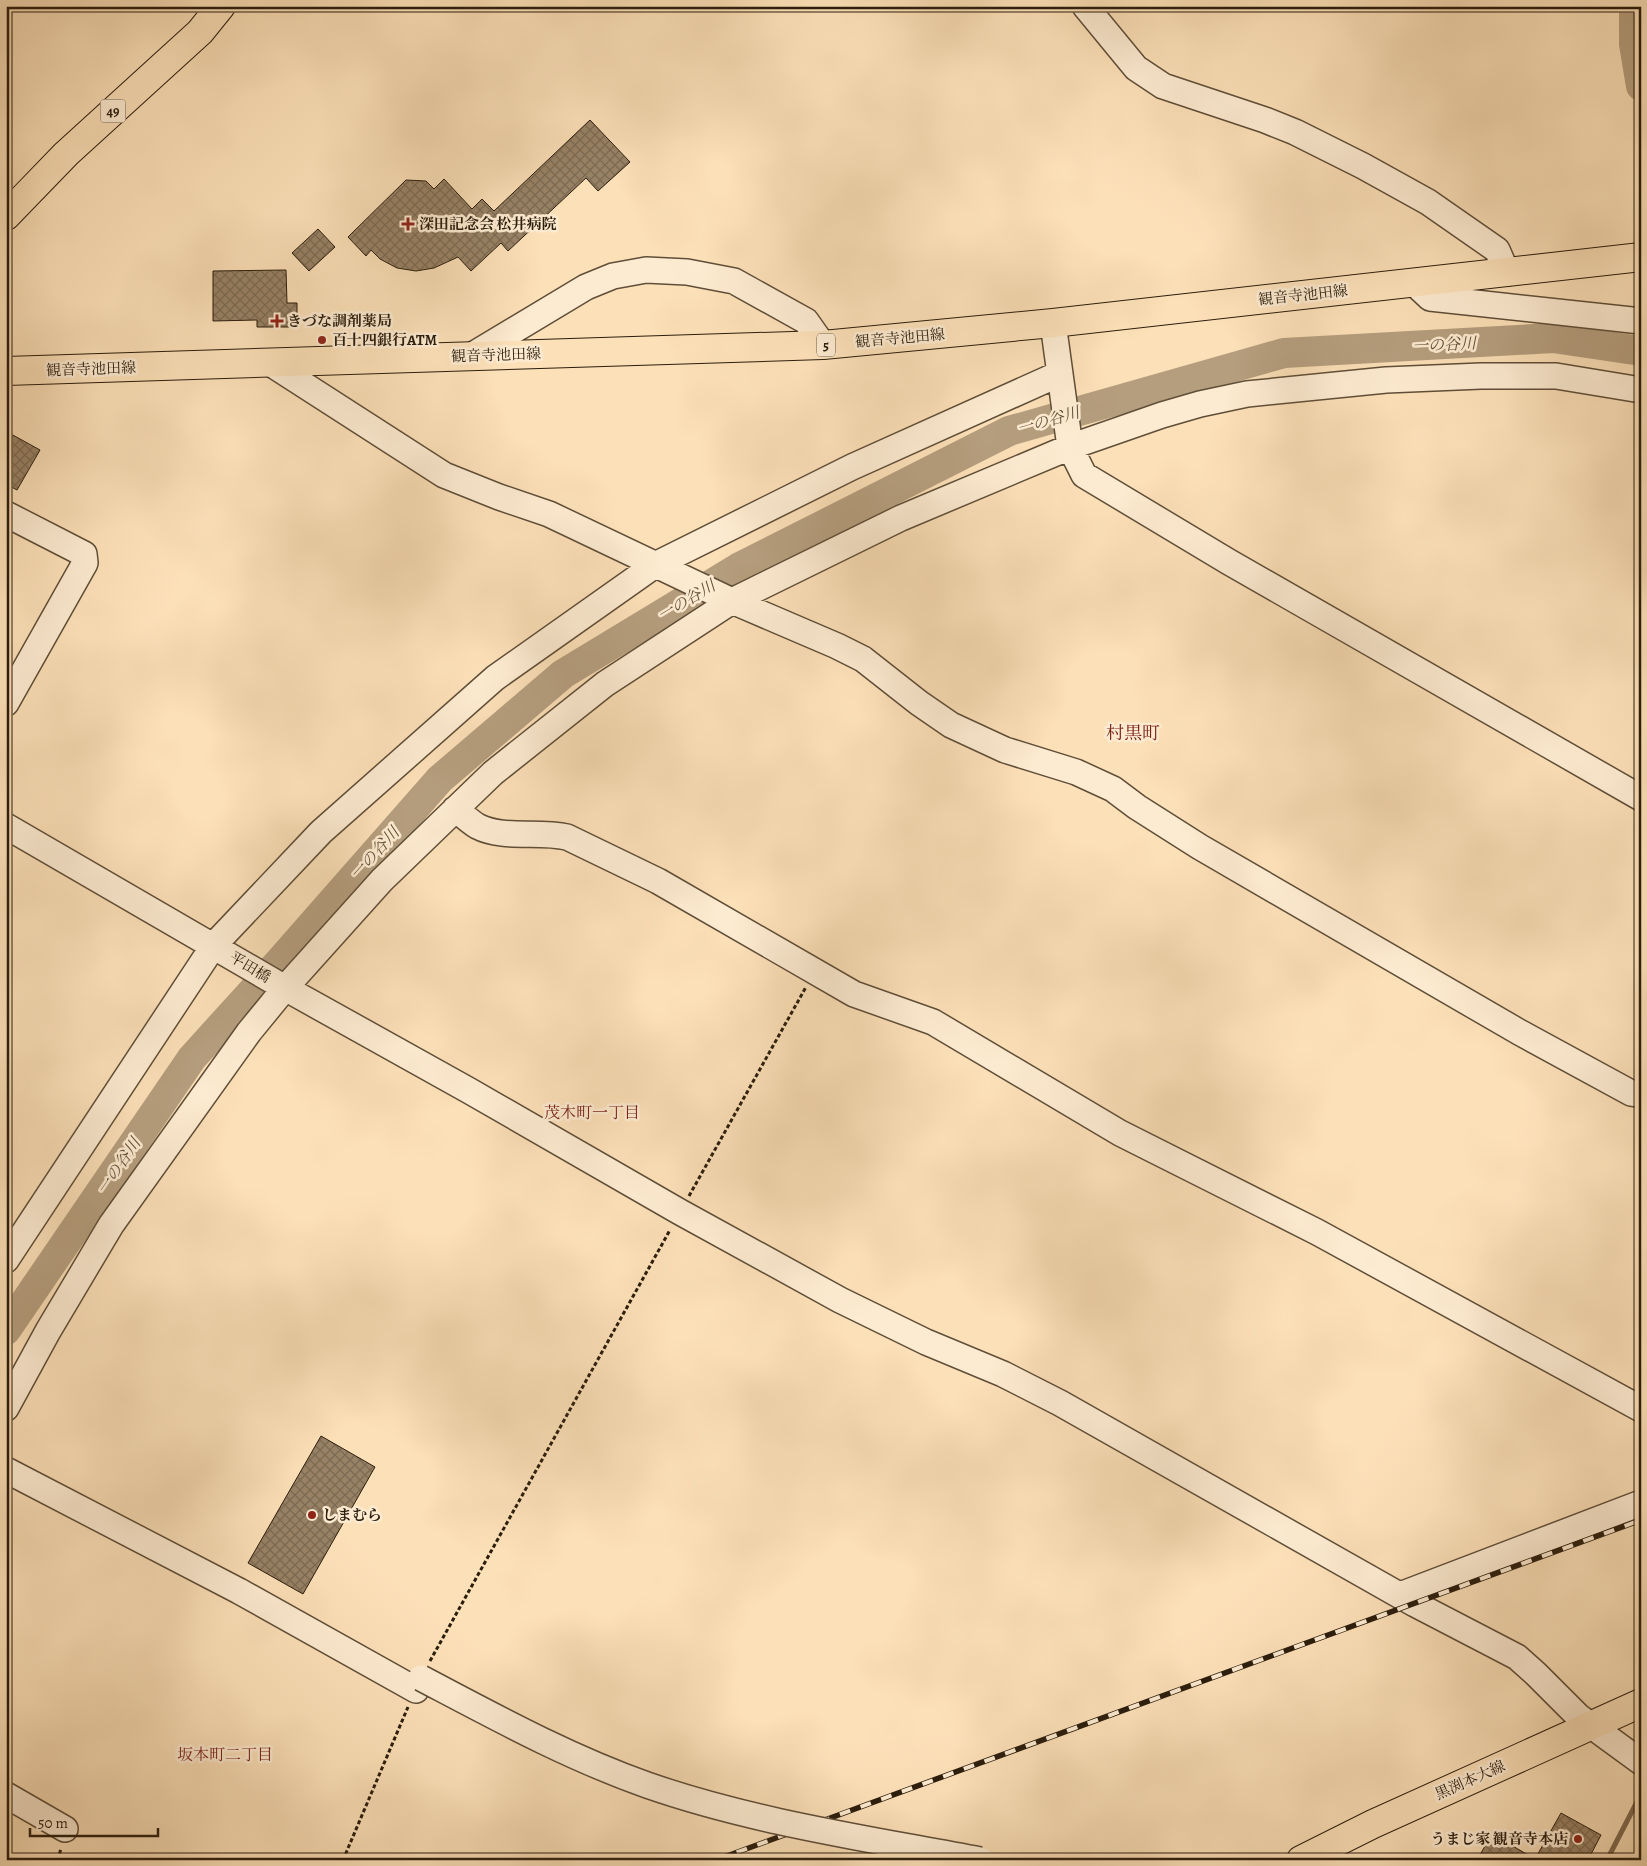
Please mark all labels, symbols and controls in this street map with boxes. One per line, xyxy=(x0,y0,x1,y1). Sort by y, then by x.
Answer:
road number: 49 xyxy=(100,100,126,122)
place label: 深田記念会 松井病院 xyxy=(419,214,557,234)
marker: 深田記念会 松井病院 xyxy=(401,217,415,231)
street label: 観音寺池田線 xyxy=(1257,280,1349,310)
place label: きづな調剤薬局 xyxy=(287,311,392,331)
marker: きづな調剤薬局 xyxy=(271,315,283,327)
street label: 観音寺池田線 xyxy=(854,324,946,352)
place label: 百十四銀行ATM xyxy=(332,330,437,350)
water label: 一の谷川 xyxy=(1412,332,1479,358)
marker: 百十四銀行ATM xyxy=(316,334,328,346)
road number: 5 xyxy=(817,334,835,356)
street label: 観音寺池田線 xyxy=(451,343,541,367)
street label: 観音寺池田線 xyxy=(46,357,136,381)
water label: 一の谷川 xyxy=(1014,401,1084,440)
water label: 一の谷川 xyxy=(653,574,721,627)
district label: 村黒町 xyxy=(1106,721,1160,745)
water label: 一の谷川 xyxy=(345,821,406,885)
street label: 平田橋 xyxy=(226,947,274,987)
district label: 茂木町一丁目 xyxy=(544,1102,640,1124)
water label: 一の谷川 xyxy=(92,1132,147,1199)
place label: しまむら xyxy=(322,1505,382,1525)
marker: しまむら xyxy=(306,1509,318,1521)
district label: 坂本町二丁目 xyxy=(177,1744,273,1766)
street label: 黒渕本大線 xyxy=(1432,1756,1508,1804)
scale bar xyxy=(30,1806,158,1838)
text: 50 m xyxy=(38,1813,68,1833)
place label: うまじ家 観音寺本店 xyxy=(1430,1829,1568,1849)
marker: うまじ家 観音寺本店 xyxy=(1572,1833,1584,1845)

